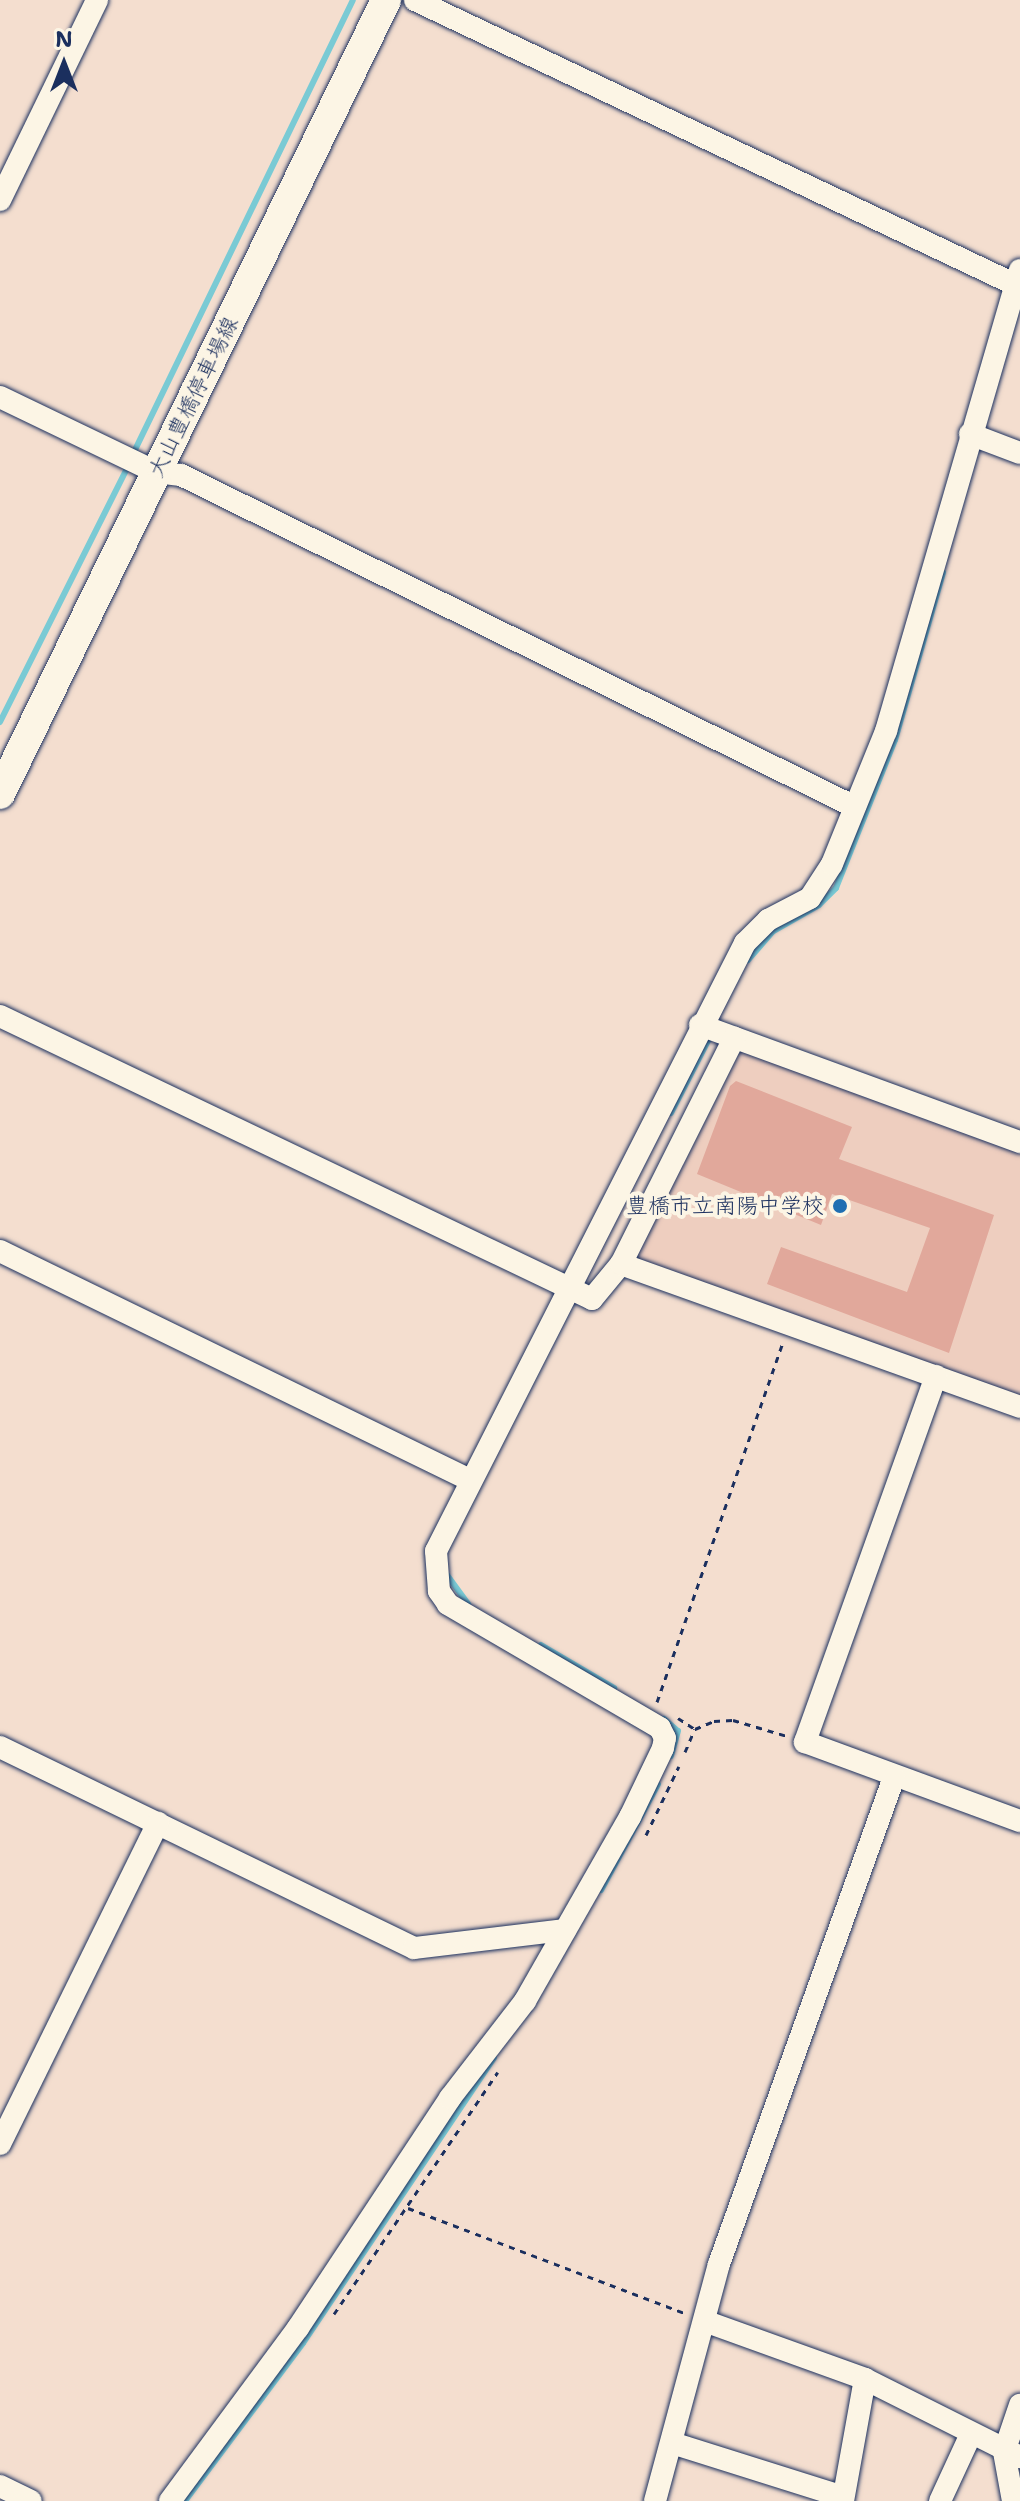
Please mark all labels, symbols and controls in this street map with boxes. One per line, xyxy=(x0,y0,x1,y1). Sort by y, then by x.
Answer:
north arrow xyxy=(24,24,104,104)
text: N xyxy=(55,25,73,54)
street label: 大山豊橋停車場線 xyxy=(143,312,243,482)
place label: 豊橋市立南陽中学校 xyxy=(626,1193,824,1219)
marker: 豊橋市立南陽中学校 xyxy=(831,1197,849,1215)

